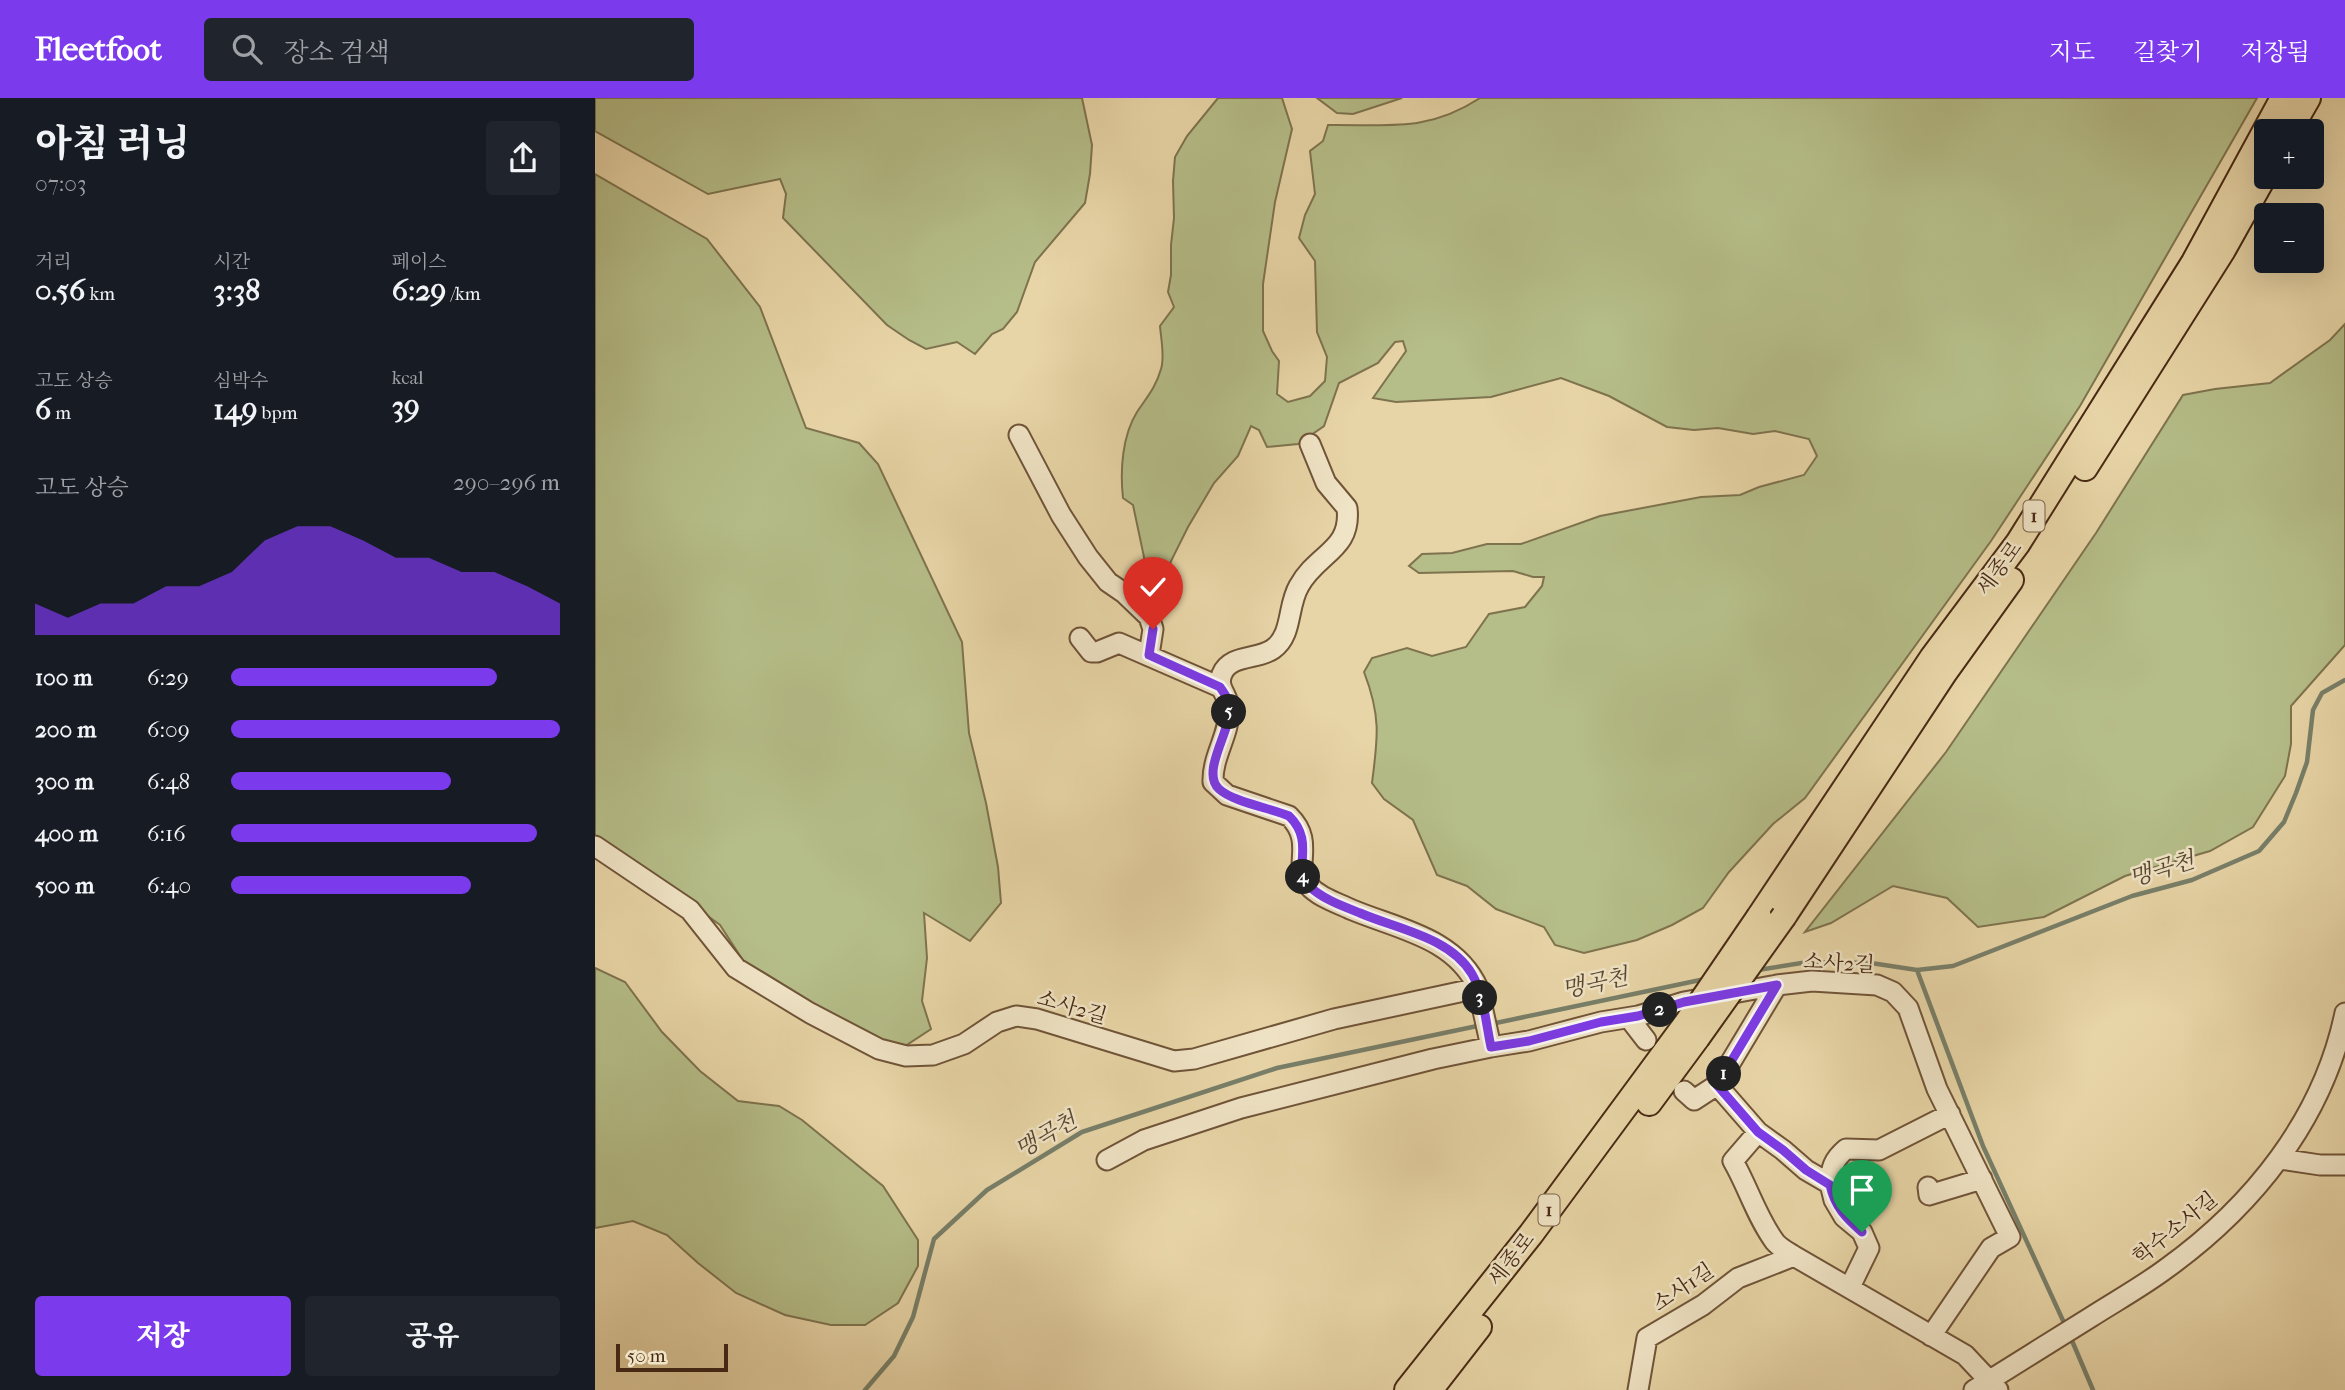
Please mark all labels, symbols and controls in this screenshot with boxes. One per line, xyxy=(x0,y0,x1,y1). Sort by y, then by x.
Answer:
search box xyxy=(204,18,694,81)
text: Fleetfoot xyxy=(35,30,162,69)
icon: search xyxy=(228,30,266,68)
text: 장소 검색 xyxy=(284,37,390,68)
text: 지도 xyxy=(2049,38,2095,66)
text: 길찾기 xyxy=(2133,38,2202,66)
text: 저장됨 xyxy=(2240,38,2310,66)
map controls xyxy=(2254,119,2324,273)
button: + xyxy=(2254,119,2324,189)
text: 아침 러닝 xyxy=(35,121,190,166)
button: share xyxy=(486,121,560,195)
text: 07:03 xyxy=(35,170,86,197)
button: − xyxy=(2254,203,2324,273)
text: 거리 xyxy=(35,251,72,273)
text: 시간 xyxy=(213,251,250,273)
text: 페이스 xyxy=(392,251,447,273)
text: 0.56 xyxy=(35,273,85,308)
text: 3:38 xyxy=(213,273,260,308)
text: 6:29 xyxy=(392,273,446,308)
text: km xyxy=(85,283,115,305)
text: /km xyxy=(446,283,481,305)
text: kcal xyxy=(392,367,424,389)
text: 고도 상승 xyxy=(35,370,113,392)
text: 심박수 xyxy=(213,370,268,392)
text: 39 xyxy=(392,389,420,424)
text: 6 xyxy=(35,392,51,427)
text: 149 xyxy=(213,392,257,427)
text: m xyxy=(51,402,71,424)
text: bpm xyxy=(257,402,298,424)
text: 290–296 m xyxy=(453,469,560,496)
text: 고도 상승 xyxy=(35,474,129,501)
road number: 1 xyxy=(2023,500,2045,532)
street label: 세종로 xyxy=(1971,536,2027,600)
pin xyxy=(1123,557,1183,629)
icon: check xyxy=(1134,568,1172,606)
text: 100 m xyxy=(35,664,93,691)
text: 6:29 xyxy=(147,664,189,691)
pin: 5 xyxy=(1211,694,1247,730)
text: 5 xyxy=(1224,700,1233,722)
text: 200 m xyxy=(35,716,96,743)
text: 6:09 xyxy=(147,716,190,743)
text: 300 m xyxy=(35,768,94,795)
text: 6:48 xyxy=(147,768,190,795)
text: 400 m xyxy=(35,820,98,847)
text: 6:16 xyxy=(147,820,186,847)
water label: 맹곡천 xyxy=(2126,846,2200,892)
pin: 4 xyxy=(1285,860,1321,894)
text: 4 xyxy=(1297,865,1308,887)
text: 500 m xyxy=(35,872,94,899)
text: 6:40 xyxy=(147,872,191,899)
street label: 소사2길 xyxy=(1803,949,1875,977)
water label: 맹곡천 xyxy=(1560,962,1632,1003)
pin: 3 xyxy=(1463,981,1498,1016)
street label: 소사2길 xyxy=(1034,986,1110,1028)
text: 3 xyxy=(1476,986,1483,1008)
pin: 2 xyxy=(1643,992,1677,1028)
text: 2 xyxy=(1655,998,1664,1020)
pin: 1 xyxy=(1707,1056,1741,1091)
text: 1 xyxy=(1720,1062,1727,1084)
water label: 맹곡천 xyxy=(1010,1106,1083,1163)
pin xyxy=(1832,1160,1892,1232)
icon: arrive xyxy=(1843,1171,1881,1209)
street label: 학수소사길 xyxy=(2128,1187,2222,1269)
road number: 1 xyxy=(1539,1194,1559,1226)
street label: 세종로 xyxy=(1483,1228,1539,1290)
street label: 소사1길 xyxy=(1648,1258,1718,1316)
button: 저장 xyxy=(35,1296,291,1376)
button: 공유 xyxy=(305,1296,560,1376)
scale bar xyxy=(616,1341,728,1373)
text: 50 m xyxy=(627,1345,666,1367)

